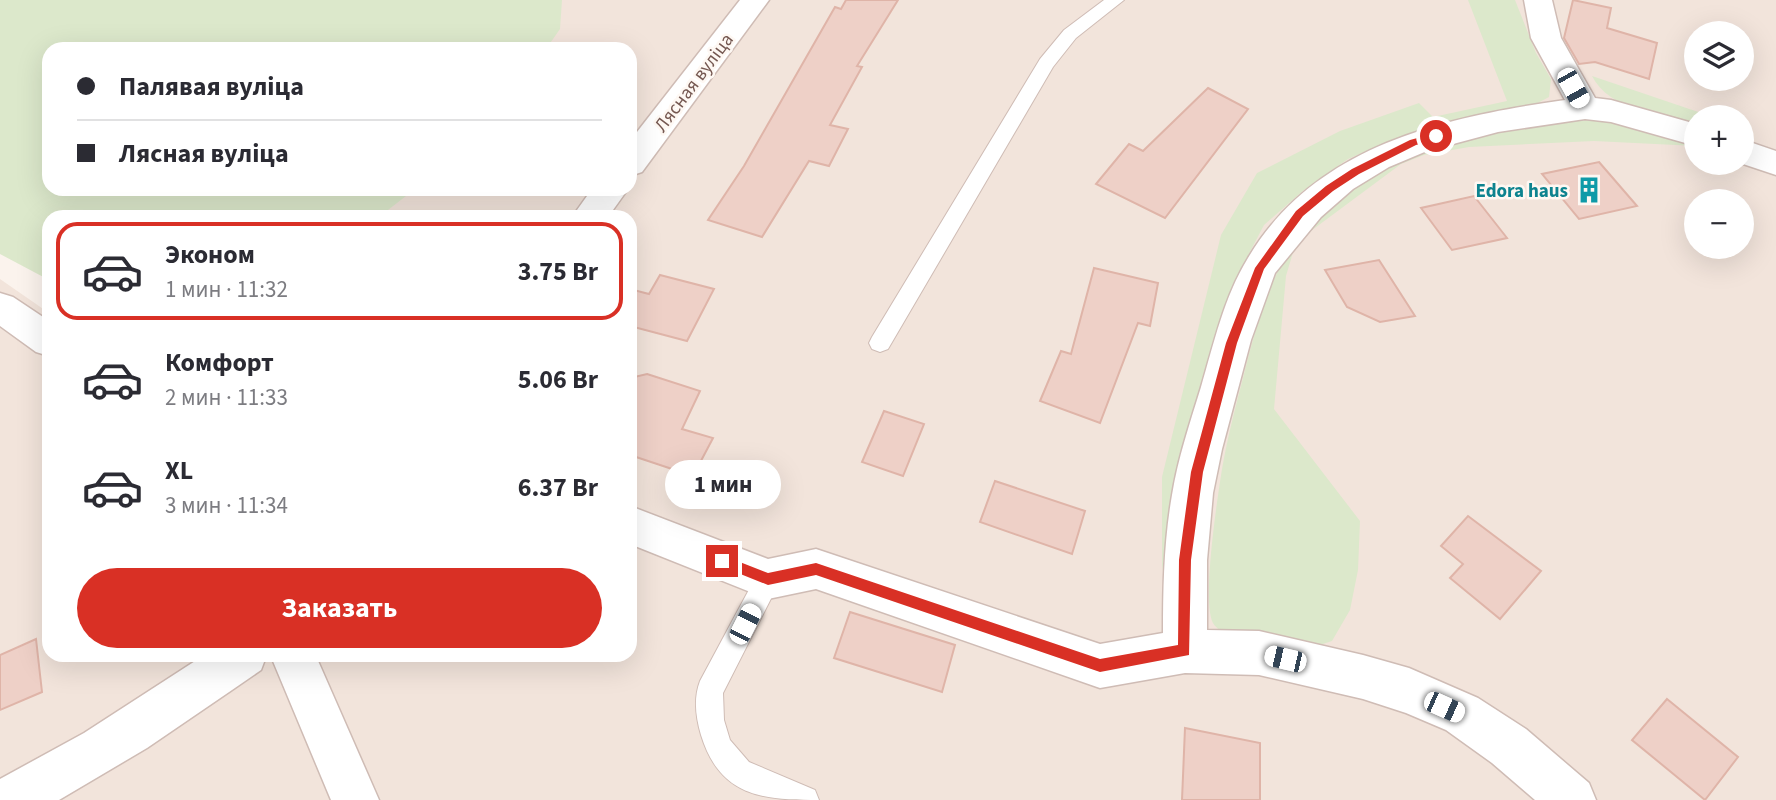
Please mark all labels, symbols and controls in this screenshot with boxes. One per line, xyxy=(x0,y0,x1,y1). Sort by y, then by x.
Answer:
map controls xyxy=(1684,21,1754,259)
button: layers xyxy=(1684,21,1754,91)
street label: Лясная вуліца xyxy=(648,28,740,138)
car xyxy=(1554,65,1593,111)
text: Палявая вуліца xyxy=(119,68,304,105)
button: + xyxy=(1684,105,1754,175)
route start xyxy=(1420,120,1452,152)
text: Лясная вуліца xyxy=(119,135,289,172)
building icon: Edora haus xyxy=(1574,175,1604,205)
place label: Edora haus xyxy=(1475,178,1568,205)
button: − xyxy=(1684,189,1754,259)
text: Эконом xyxy=(165,236,255,273)
icon: car xyxy=(81,240,144,303)
text: 3.75 Br xyxy=(518,253,598,290)
text: 1 мин · 11:32 xyxy=(165,273,288,306)
text: Комфорт xyxy=(165,344,274,381)
icon: car xyxy=(81,348,144,411)
text: 5.06 Br xyxy=(518,361,598,398)
text: 2 мин · 11:33 xyxy=(165,381,288,414)
text: XL xyxy=(165,452,193,489)
icon: car xyxy=(81,456,144,519)
callout: 1 мин xyxy=(664,460,780,508)
text: 1 мин xyxy=(694,468,752,501)
text: 6.37 Br xyxy=(518,469,598,506)
text: 3 мин · 11:34 xyxy=(165,489,288,522)
route end xyxy=(706,545,738,577)
button: Заказать xyxy=(77,568,602,648)
car xyxy=(727,601,764,647)
car xyxy=(1263,644,1308,674)
car xyxy=(1421,689,1468,725)

